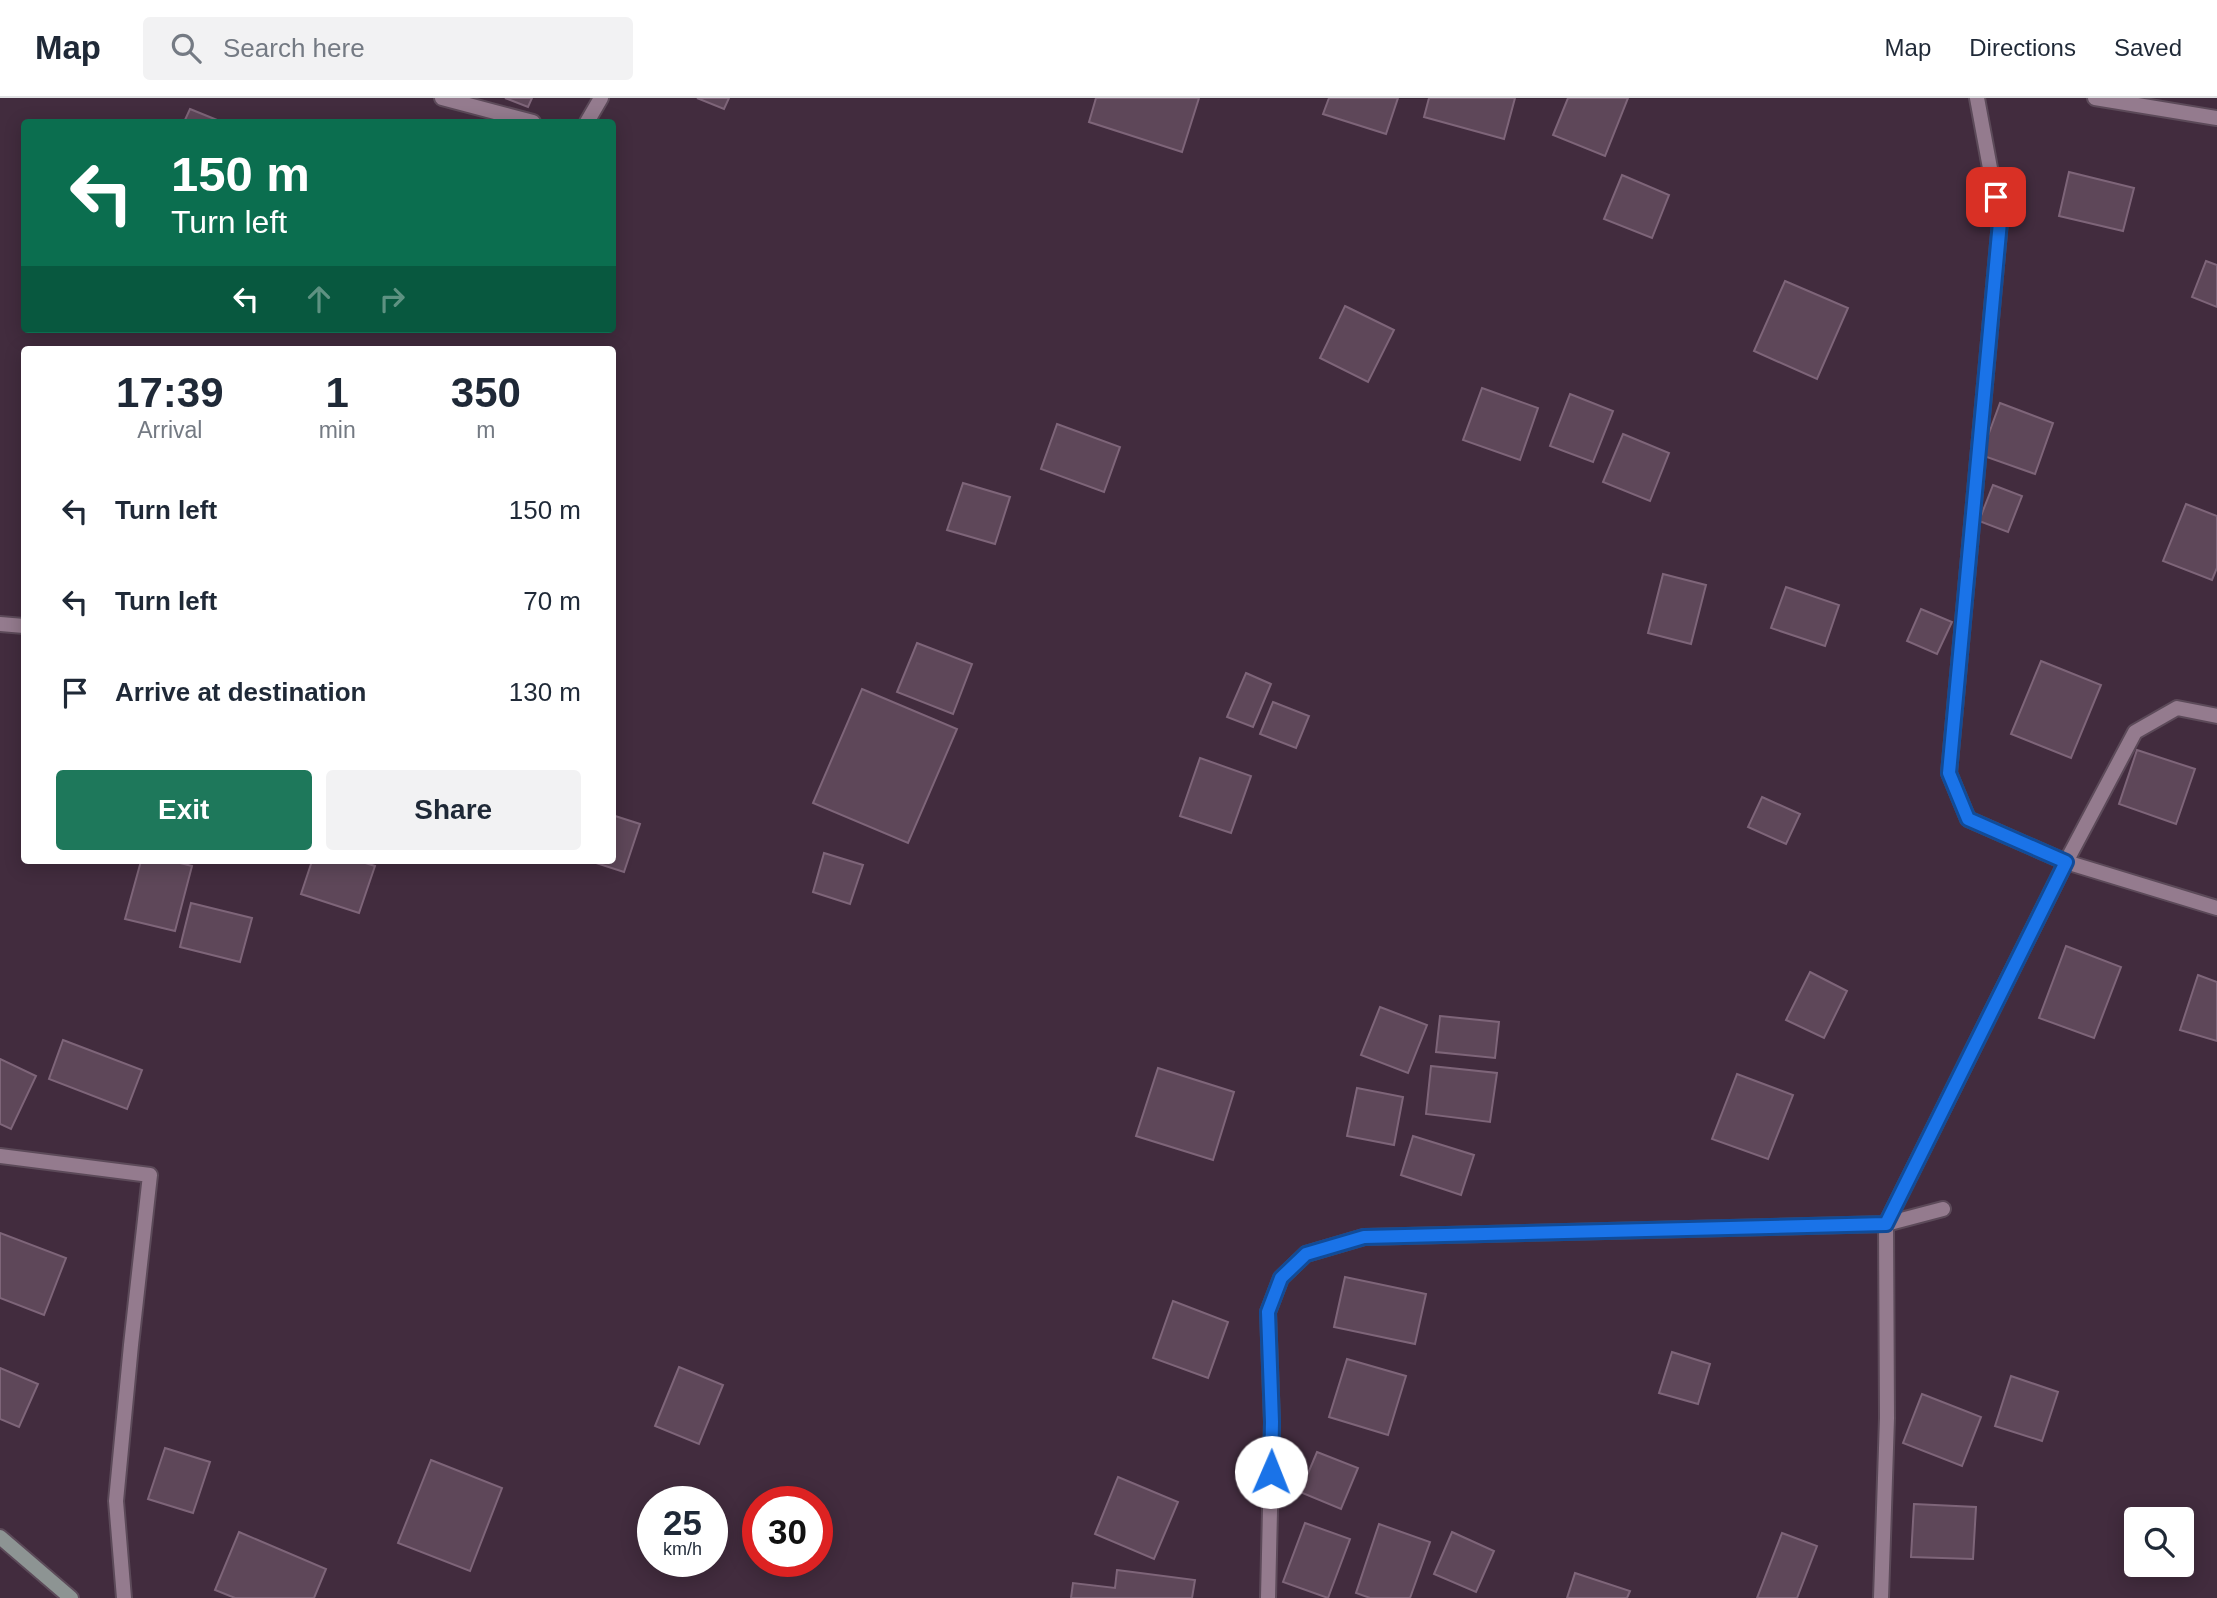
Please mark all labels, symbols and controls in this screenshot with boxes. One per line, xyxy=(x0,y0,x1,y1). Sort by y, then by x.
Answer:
search box xyxy=(143,17,633,80)
text: Map xyxy=(35,29,101,66)
icon: search xyxy=(167,29,205,67)
text: Search here xyxy=(223,33,365,63)
text: Map xyxy=(1885,34,1931,61)
text: Directions xyxy=(1969,34,2076,61)
text: Saved xyxy=(2114,34,2182,61)
icon: left xyxy=(56,147,147,238)
text: 150 m xyxy=(171,147,310,201)
pin xyxy=(1966,167,2026,227)
icon: arrive xyxy=(1977,178,2015,216)
text: Turn left xyxy=(171,204,287,240)
icon: left xyxy=(227,280,265,318)
icon: ahead xyxy=(300,280,338,318)
icon: right xyxy=(373,280,411,318)
text: 17:39 xyxy=(116,369,224,416)
text: 1 xyxy=(325,369,349,416)
text: 350 xyxy=(451,369,521,416)
text: Arrival xyxy=(137,417,202,443)
text: min xyxy=(319,417,356,443)
text: m xyxy=(476,417,495,443)
icon: left xyxy=(56,492,94,530)
text: Turn left xyxy=(115,495,217,525)
text: 150 m xyxy=(509,495,581,525)
icon: left xyxy=(56,583,94,621)
text: Turn left xyxy=(115,586,217,616)
text: 70 m xyxy=(523,586,581,616)
icon: arrive xyxy=(56,674,94,712)
text: Arrive at destination xyxy=(115,677,366,707)
text: 130 m xyxy=(509,677,581,707)
button: Exit xyxy=(56,770,312,850)
button: Share xyxy=(326,770,581,850)
position arrow xyxy=(1234,1435,1308,1509)
speed limit sign: 30 xyxy=(742,1486,833,1577)
text: 25 xyxy=(663,1503,702,1542)
map controls xyxy=(2124,1507,2194,1577)
button: search xyxy=(2124,1507,2194,1577)
text: km/h xyxy=(663,1539,702,1559)

